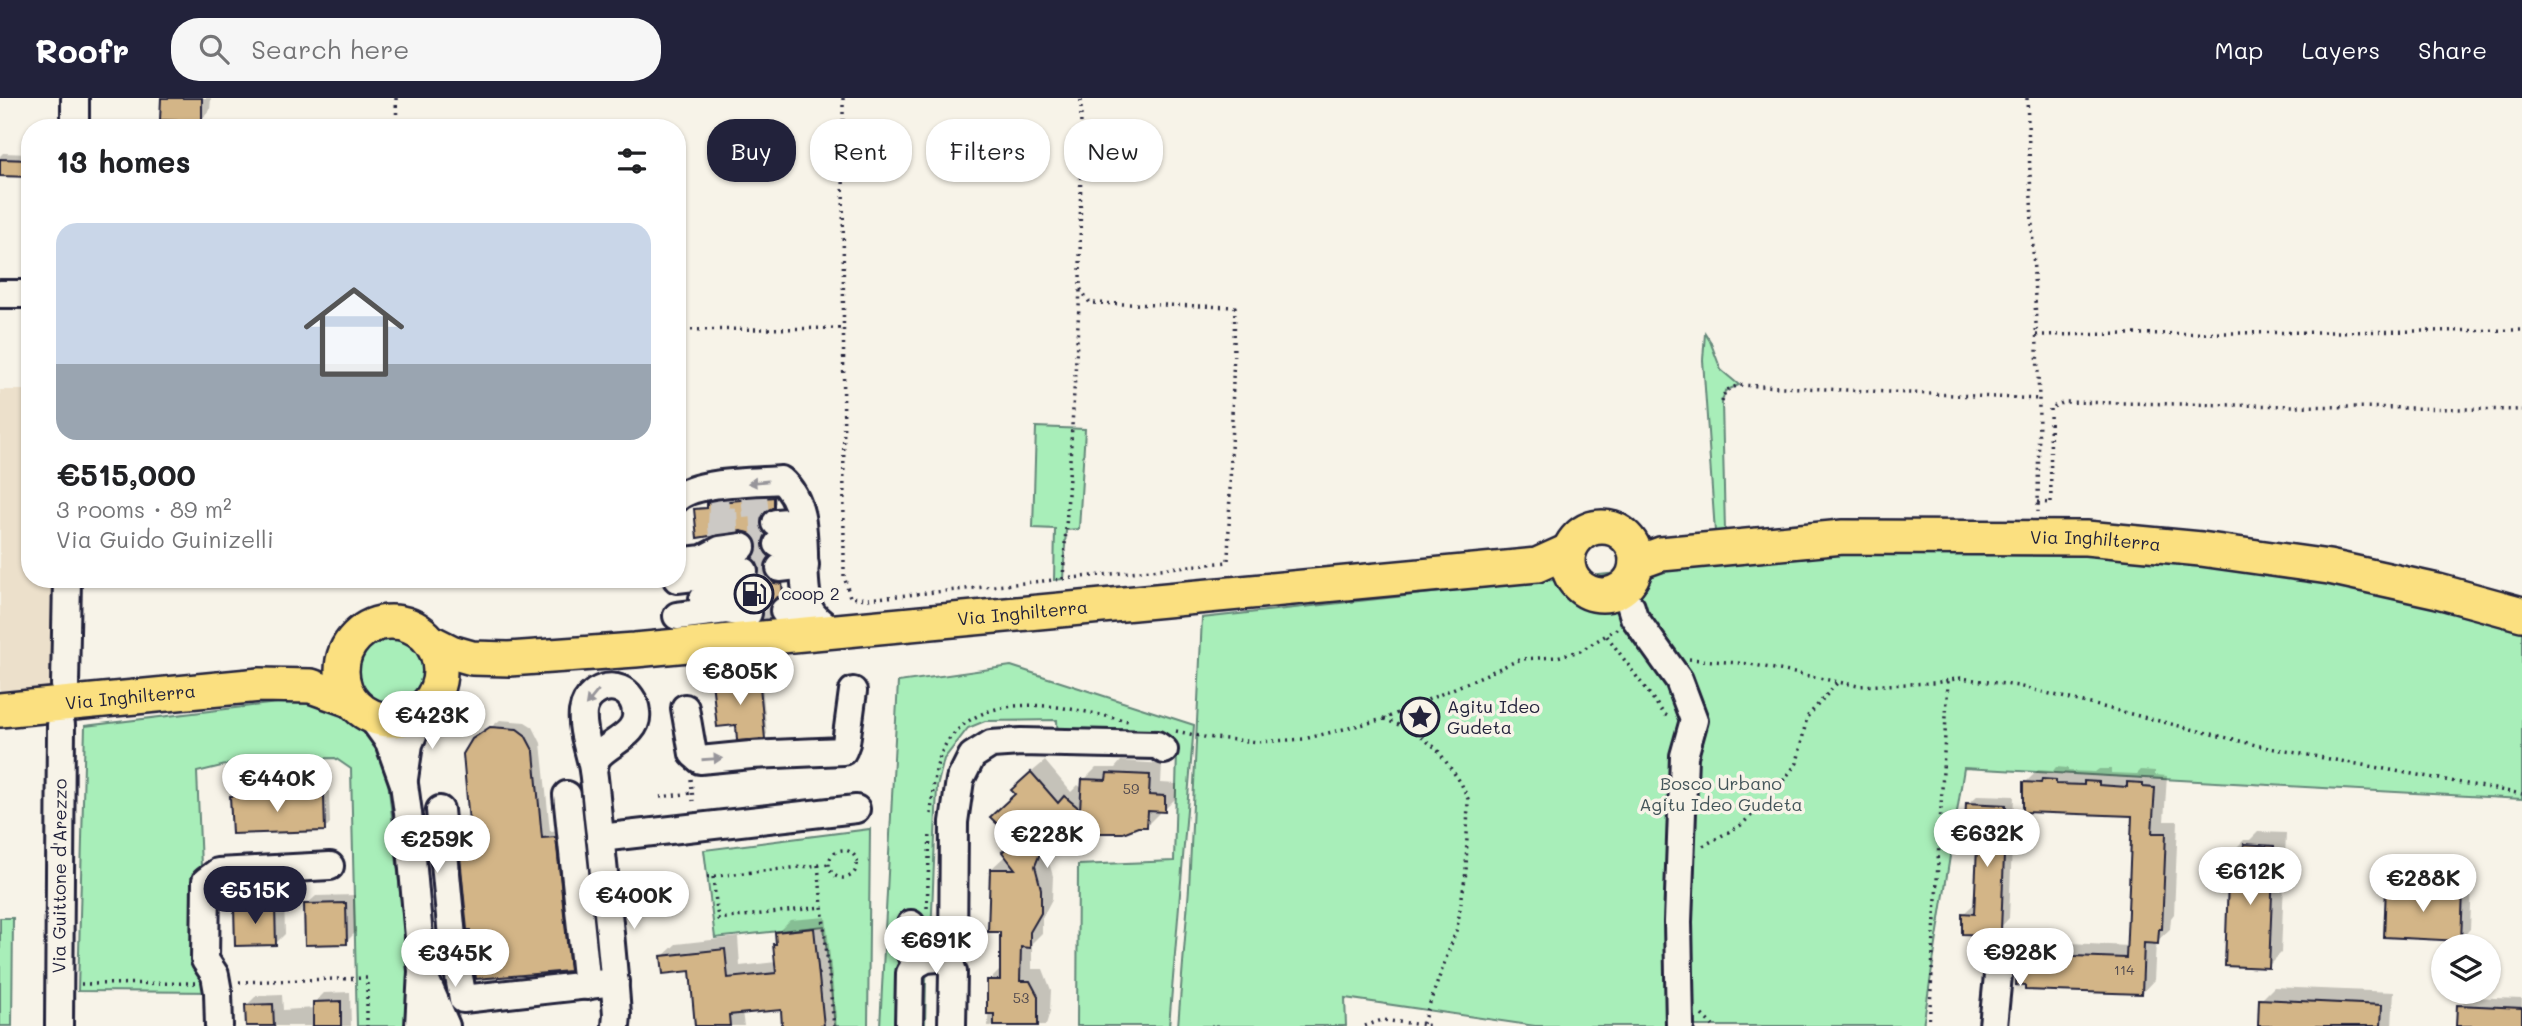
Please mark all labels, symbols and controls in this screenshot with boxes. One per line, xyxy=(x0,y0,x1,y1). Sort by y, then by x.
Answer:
search box xyxy=(171,18,661,81)
text: Roofr xyxy=(35,28,129,71)
icon: search xyxy=(195,30,233,68)
text: Search here xyxy=(251,32,409,66)
text: Map xyxy=(2215,34,2263,65)
text: Layers xyxy=(2301,34,2380,65)
text: Share xyxy=(2418,34,2487,65)
chip: Buy xyxy=(707,119,796,182)
chip: Rent xyxy=(810,119,912,182)
chip: Filters xyxy=(926,119,1050,182)
chip: New xyxy=(1064,119,1163,182)
text: 13 homes xyxy=(56,141,191,181)
icon: filters xyxy=(613,142,651,180)
icon: home xyxy=(291,269,417,395)
text: €515,000 xyxy=(56,454,196,494)
one-way arrow xyxy=(747,477,769,488)
text: 3 rooms · 89 m² xyxy=(56,494,232,524)
text: Via Guido Guinizelli xyxy=(56,524,274,554)
street label: Via Inghilterra xyxy=(2030,525,2162,556)
fuel station icon: coop 2 xyxy=(733,573,775,615)
place label: coop 2 xyxy=(781,581,840,605)
street label: Via Inghilterra xyxy=(956,594,1089,631)
pin: €805K xyxy=(691,648,789,707)
text: €805K xyxy=(702,655,778,685)
street label: Via Inghilterra xyxy=(64,678,197,715)
one-way arrow xyxy=(584,689,599,707)
pin: €423K xyxy=(383,692,481,751)
place label: Agitu Ideo Gudeta xyxy=(1447,694,1540,739)
place icon: Agitu Ideo Gudeta xyxy=(1399,696,1441,738)
text: €423K xyxy=(394,699,470,729)
one-way arrow xyxy=(701,753,723,764)
pin: €440K xyxy=(228,754,326,814)
text: €440K xyxy=(238,762,316,792)
park label: Bosco Urbano Agitu Ideo Gudeta xyxy=(1639,771,1803,816)
street label: Via Guittone d'Arezzo xyxy=(46,778,72,974)
house number: 59 xyxy=(1123,779,1139,798)
pin: €228K xyxy=(998,810,1096,870)
pin: €632K xyxy=(1938,810,2036,869)
pin: €259K xyxy=(388,816,486,875)
text: €632K xyxy=(1950,817,2024,847)
text: €228K xyxy=(1010,818,1084,848)
text: €259K xyxy=(400,823,474,853)
pin: €612K xyxy=(2201,848,2299,907)
pin: €288K xyxy=(2374,854,2472,914)
text: €612K xyxy=(2215,855,2285,885)
text: €288K xyxy=(2385,862,2461,892)
pin: €515K xyxy=(206,866,304,926)
pin: €400K xyxy=(585,872,683,931)
text: €515K xyxy=(220,874,290,904)
text: €400K xyxy=(595,879,673,909)
pin: €691K xyxy=(887,916,985,976)
text: €691K xyxy=(900,924,972,954)
pin: €928K xyxy=(1971,928,2069,988)
pin: €345K xyxy=(406,930,504,989)
map controls xyxy=(2431,934,2501,1004)
button: layers xyxy=(2431,934,2501,1004)
text: €928K xyxy=(1983,936,2057,966)
text: €345K xyxy=(417,937,493,967)
house number: 114 xyxy=(2114,960,2135,979)
house number: 53 xyxy=(1013,988,1029,1007)

